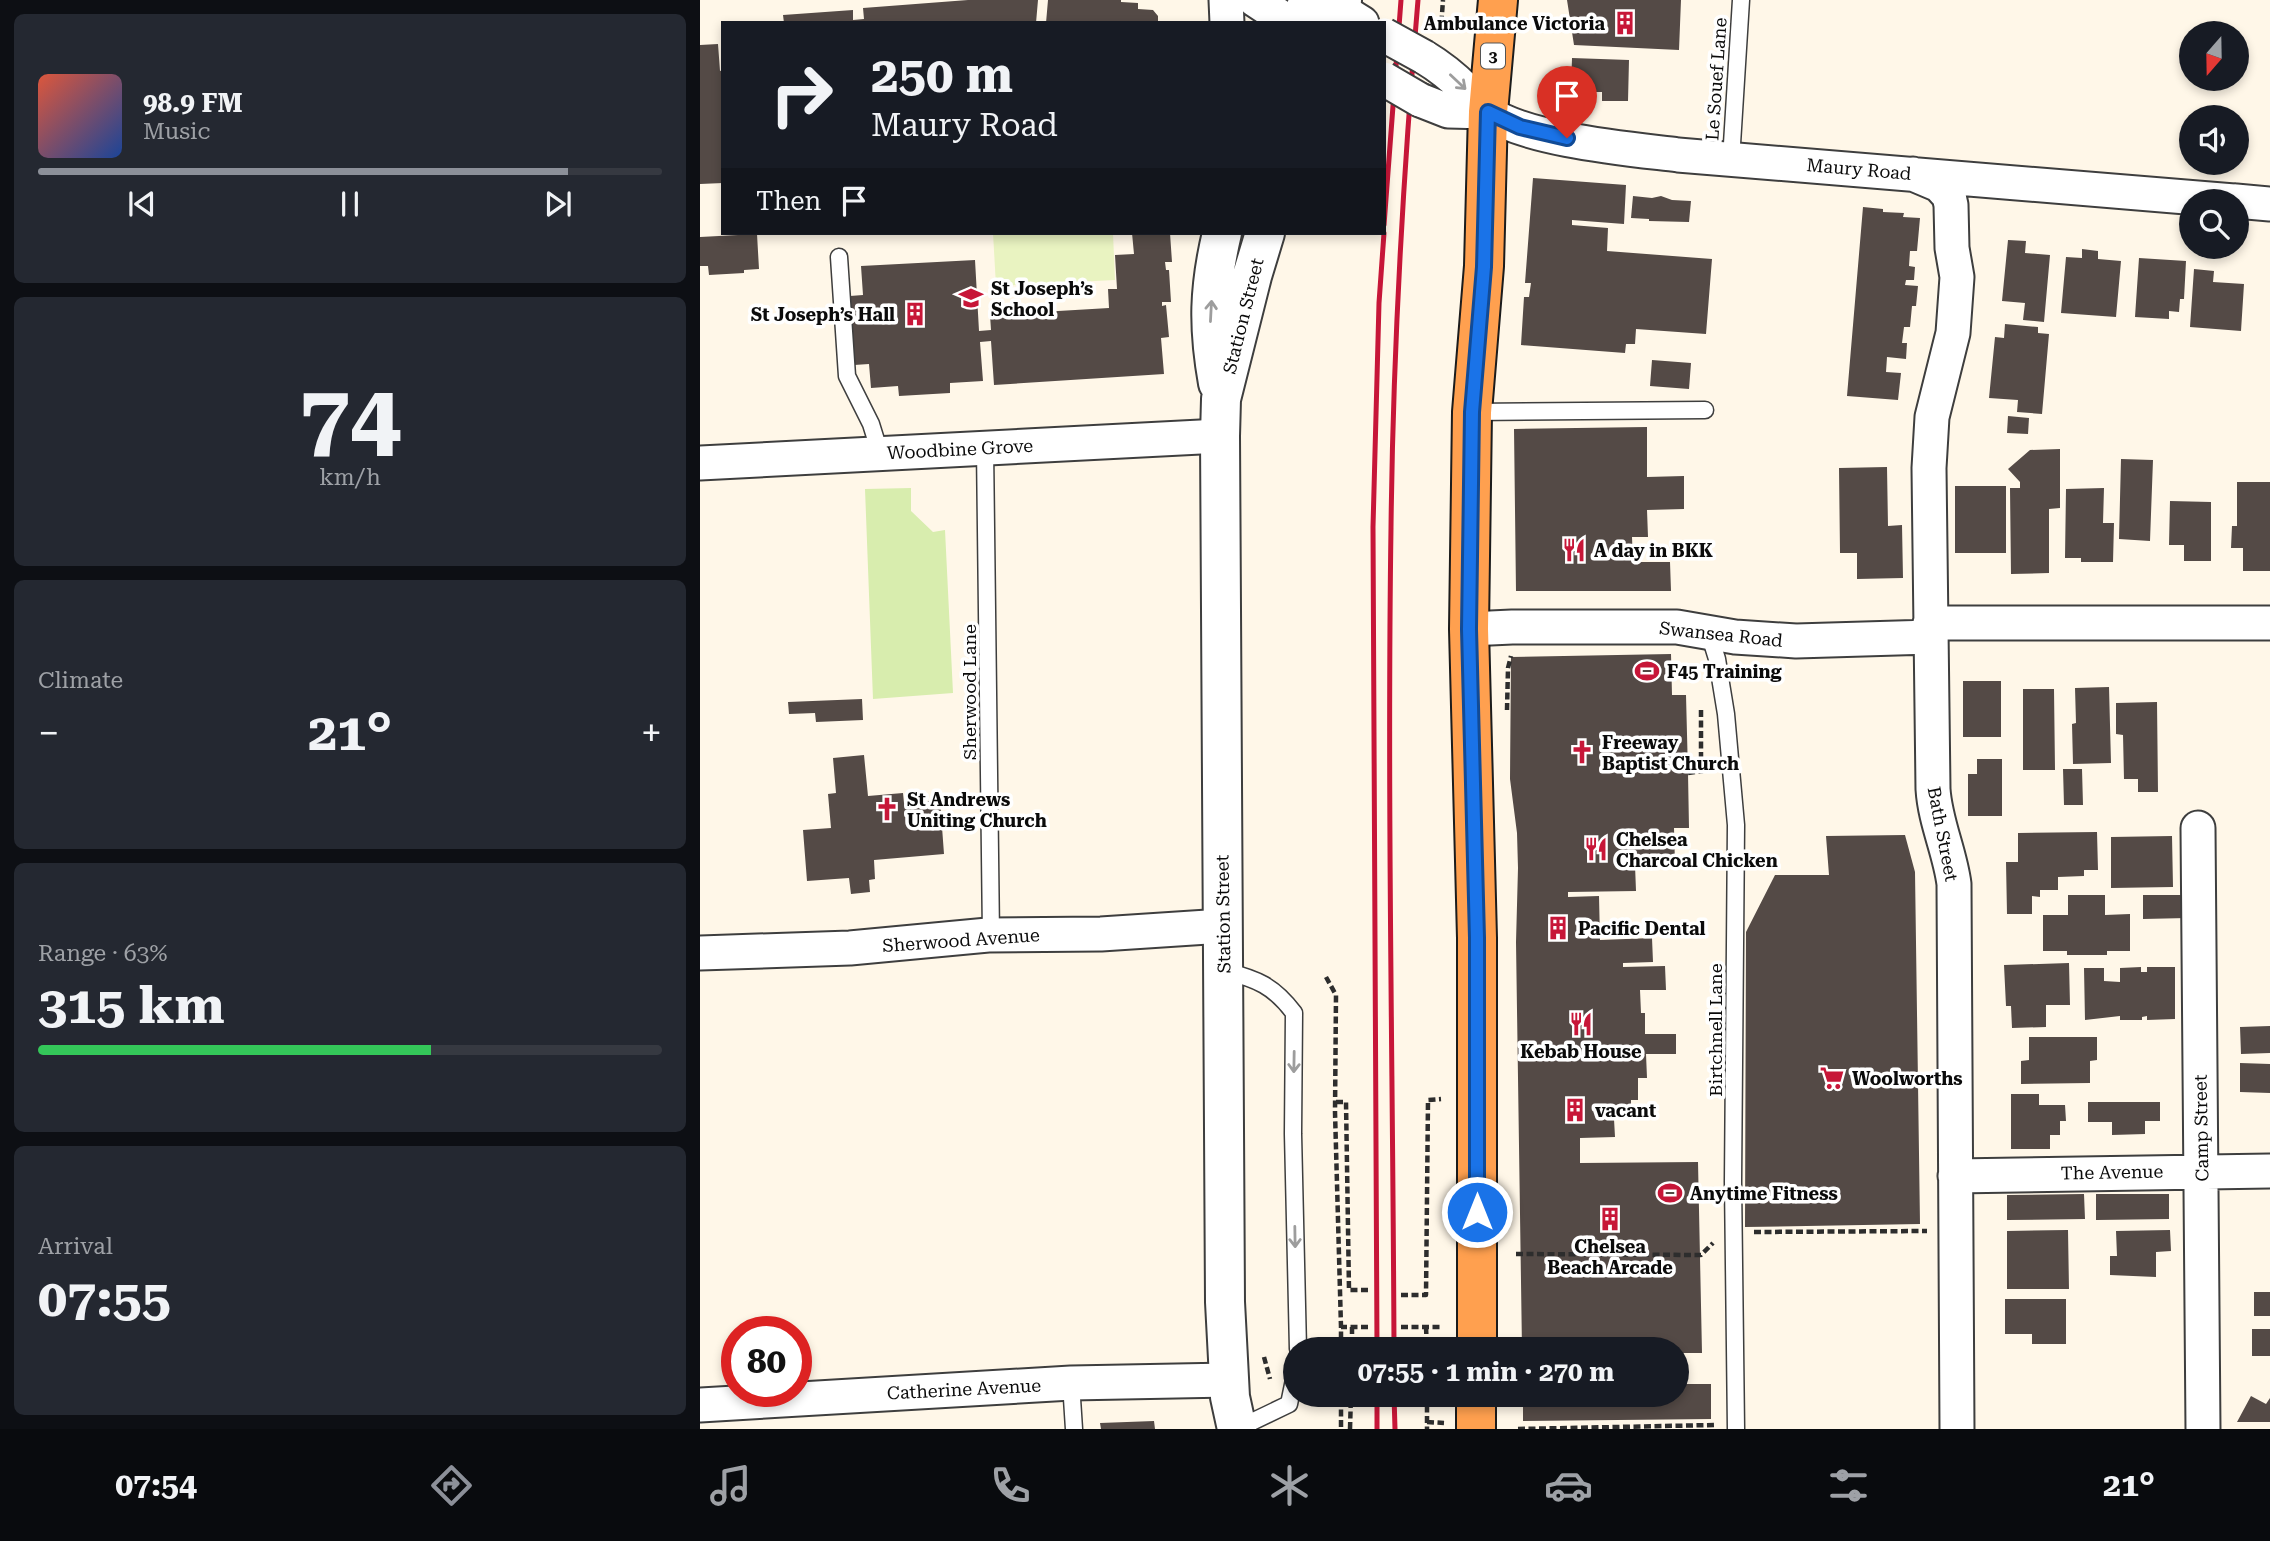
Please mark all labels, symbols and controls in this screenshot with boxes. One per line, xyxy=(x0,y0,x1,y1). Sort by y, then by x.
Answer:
building icon: Ambulance Victoria xyxy=(1611,9,1639,37)
place label: Ambulance Victoria xyxy=(1424,13,1605,34)
street label: Le Souef Lane xyxy=(1701,17,1731,141)
north arrow xyxy=(2179,21,2249,91)
map controls xyxy=(2179,21,2249,259)
road number: 3 xyxy=(1481,44,1505,68)
text: 250 m xyxy=(871,47,1013,104)
icon: right xyxy=(756,49,847,140)
pin xyxy=(1537,66,1597,138)
one-way arrow xyxy=(1449,74,1467,90)
icon: arrive xyxy=(1548,77,1586,115)
text: 98.9 FM xyxy=(143,88,243,118)
button: sound xyxy=(2179,105,2249,175)
text: Maury Road xyxy=(871,106,1058,144)
text: Music xyxy=(143,118,210,145)
street label: Maury Road xyxy=(1806,154,1913,184)
icon: arrive xyxy=(835,182,873,220)
icon: previous xyxy=(123,185,161,223)
icon: pause xyxy=(331,185,369,223)
icon: next xyxy=(539,185,577,223)
text: Then xyxy=(756,186,821,216)
button: search xyxy=(2179,189,2249,259)
street label: Station Street xyxy=(1218,256,1268,376)
place label: St Joseph’s School xyxy=(991,278,1093,320)
school or university icon: St Joseph’s School xyxy=(957,284,985,312)
building icon: St Joseph’s Hall xyxy=(901,300,929,328)
one-way arrow xyxy=(1204,300,1217,323)
place label: St Joseph’s Hall xyxy=(751,304,895,325)
text: 74 xyxy=(299,365,401,471)
street label: Woodbine Grove xyxy=(886,435,1034,463)
text: km/h xyxy=(319,464,381,491)
restaurant icon: A day in BKK xyxy=(1560,536,1588,564)
place label: A day in BKK xyxy=(1594,540,1713,561)
street label: Swansea Road xyxy=(1658,617,1784,651)
street label: Sherwood Lane xyxy=(959,624,980,760)
sports icon: F45 Training xyxy=(1633,657,1661,685)
place label: F45 Training xyxy=(1667,661,1783,682)
text: Climate xyxy=(38,667,123,694)
text: 21° xyxy=(308,702,392,763)
text: − xyxy=(38,711,59,755)
text: + xyxy=(641,711,662,755)
place label: Freeway Baptist Church xyxy=(1602,732,1739,774)
church icon: Freeway Baptist Church xyxy=(1568,738,1596,766)
street label: Bath Street xyxy=(1924,785,1963,883)
place label: St Andrews Uniting Church xyxy=(907,789,1047,831)
church icon: St Andrews Uniting Church xyxy=(873,795,901,823)
place label: Chelsea Charcoal Chicken xyxy=(1616,829,1778,871)
restaurant icon: Chelsea Charcoal Chicken xyxy=(1582,835,1610,863)
street label: Station Street xyxy=(1211,854,1235,973)
building icon: Pacific Dental xyxy=(1544,914,1572,942)
place label: Pacific Dental xyxy=(1578,918,1706,939)
street label: Sherwood Avenue xyxy=(882,924,1041,956)
text: Range · 63% xyxy=(38,940,167,967)
street label: Birtchnell Lane xyxy=(1705,963,1726,1097)
text: 315 km xyxy=(38,975,225,1036)
restaurant icon: Kebab House xyxy=(1567,1010,1595,1038)
place label: Kebab House xyxy=(1520,1041,1642,1062)
one-way arrow xyxy=(1287,1050,1301,1073)
supermarket icon: Woolworths xyxy=(1818,1064,1846,1092)
place label: Woolworths xyxy=(1852,1068,1963,1089)
street label: Camp Street xyxy=(2190,1074,2212,1182)
building icon: vacant xyxy=(1561,1096,1589,1124)
place label: vacant xyxy=(1595,1100,1656,1121)
street label: The Avenue xyxy=(2061,1161,2164,1183)
position arrow xyxy=(1440,1175,1514,1249)
sports icon: Anytime Fitness xyxy=(1656,1179,1684,1207)
place label: Anytime Fitness xyxy=(1690,1183,1838,1204)
building icon: Chelsea Beach Arcade xyxy=(1596,1205,1624,1233)
one-way arrow xyxy=(1288,1225,1302,1248)
text: Arrival xyxy=(38,1233,113,1260)
place label: Chelsea Beach Arcade xyxy=(1547,1236,1673,1278)
text: 07:55 xyxy=(38,1268,171,1329)
speed limit sign: 80 xyxy=(721,1316,812,1407)
text: 07:55 · 1 min · 270 m xyxy=(1358,1357,1614,1387)
street label: Catherine Avenue xyxy=(886,1374,1042,1404)
icon: directions xyxy=(427,1461,476,1510)
icon: music xyxy=(706,1461,755,1510)
icon: phone xyxy=(986,1461,1035,1510)
icon: climate xyxy=(1265,1461,1314,1510)
icon: car xyxy=(1544,1461,1593,1510)
icon: filters xyxy=(1824,1461,1873,1510)
text: 07:54 xyxy=(115,1466,197,1504)
text: 21° xyxy=(2103,1466,2155,1504)

